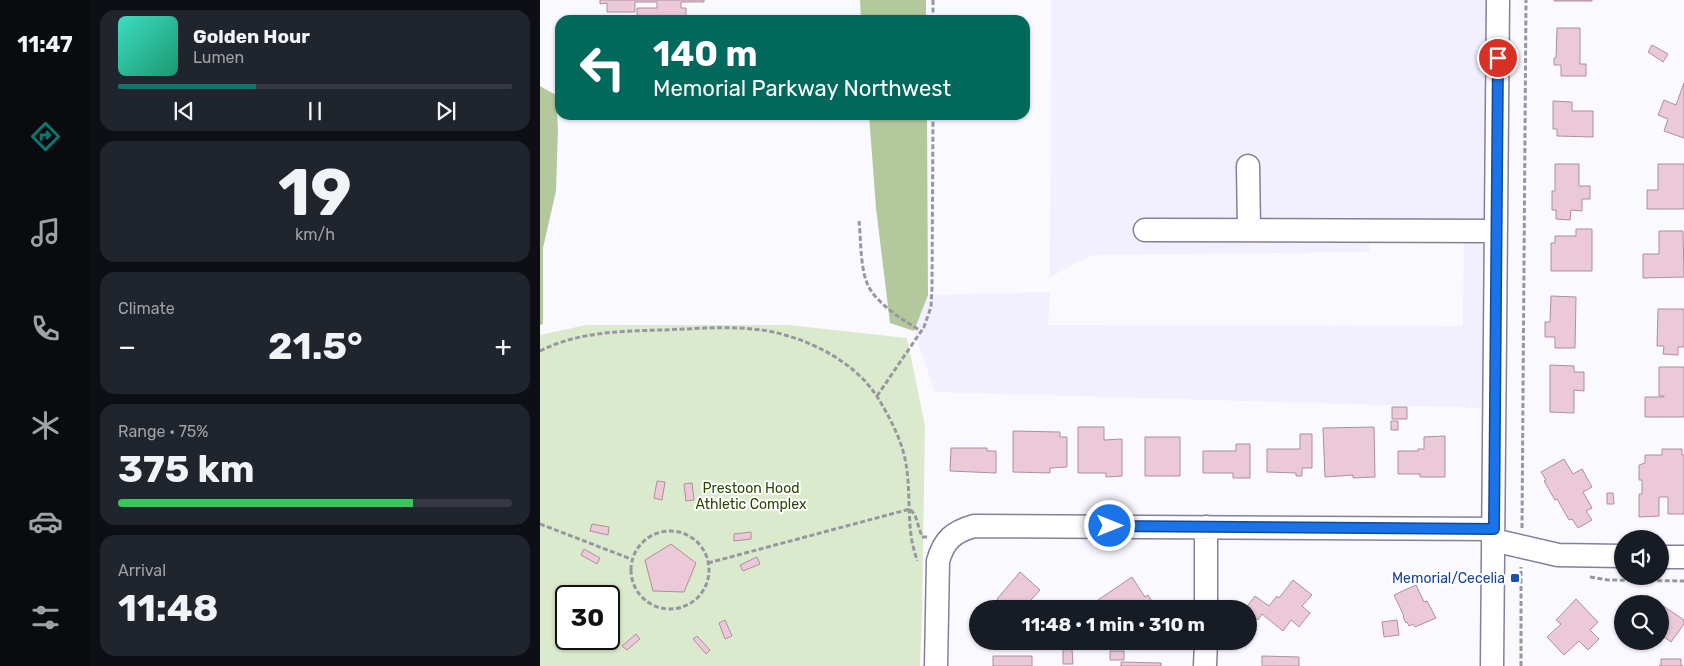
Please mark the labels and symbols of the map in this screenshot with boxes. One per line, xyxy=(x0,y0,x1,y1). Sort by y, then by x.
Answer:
pin xyxy=(1477,37,1519,79)
park label: Prestoon Hood Athletic Complex xyxy=(695,480,807,513)
position arrow xyxy=(1083,499,1135,551)
place label: Memorial/Cecelia xyxy=(1392,570,1505,587)
marker: Memorial/Cecelia xyxy=(1509,572,1521,584)
speed limit sign: 30 xyxy=(555,585,620,650)

